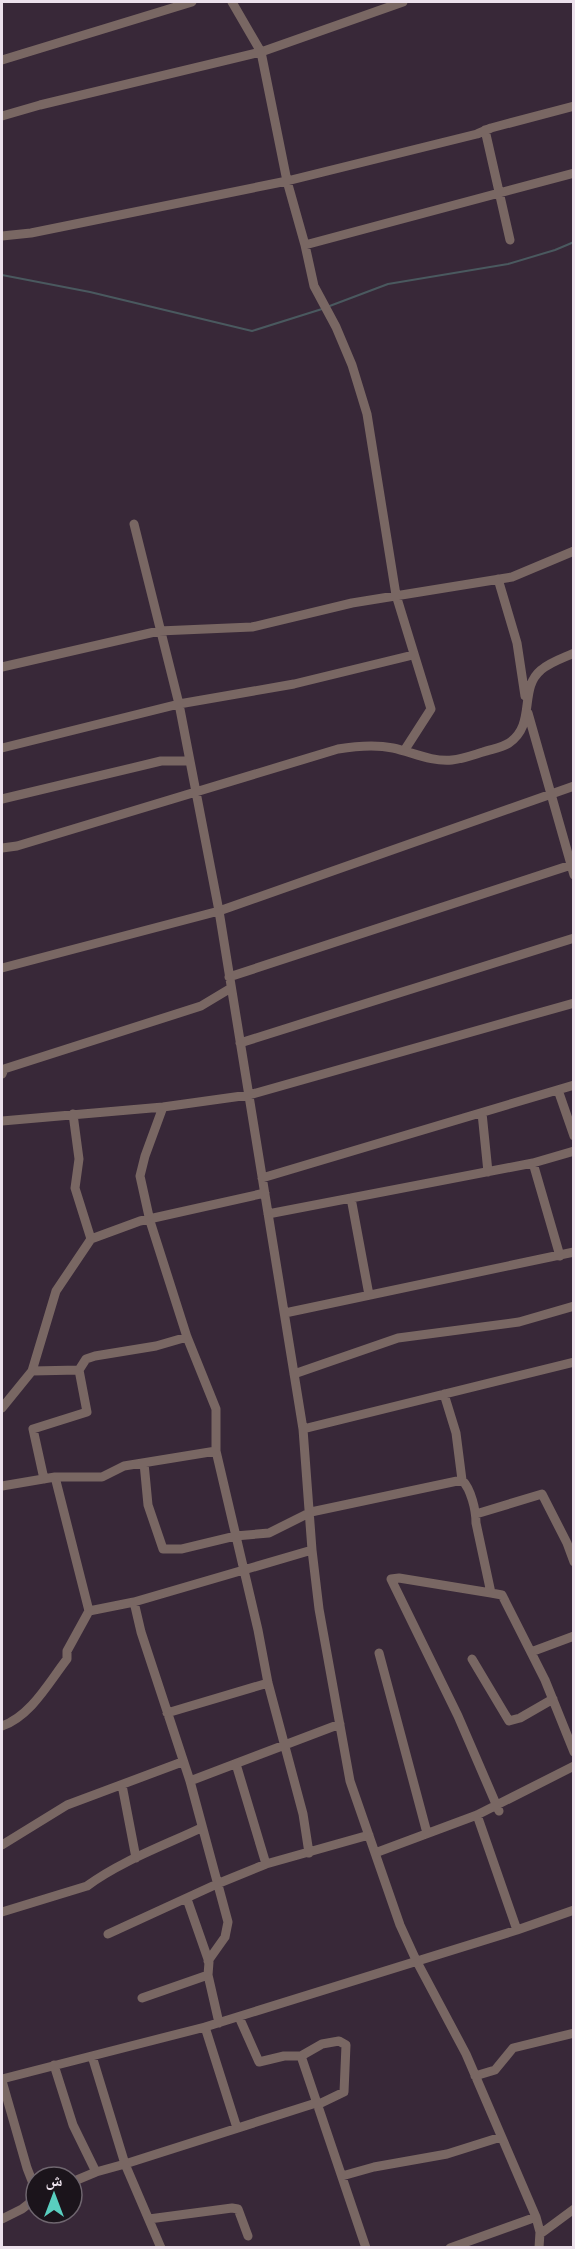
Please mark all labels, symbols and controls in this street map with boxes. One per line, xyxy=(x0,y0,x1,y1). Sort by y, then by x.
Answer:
north arrow xyxy=(24,2165,84,2225)
text: ش xyxy=(46,2172,63,2192)

